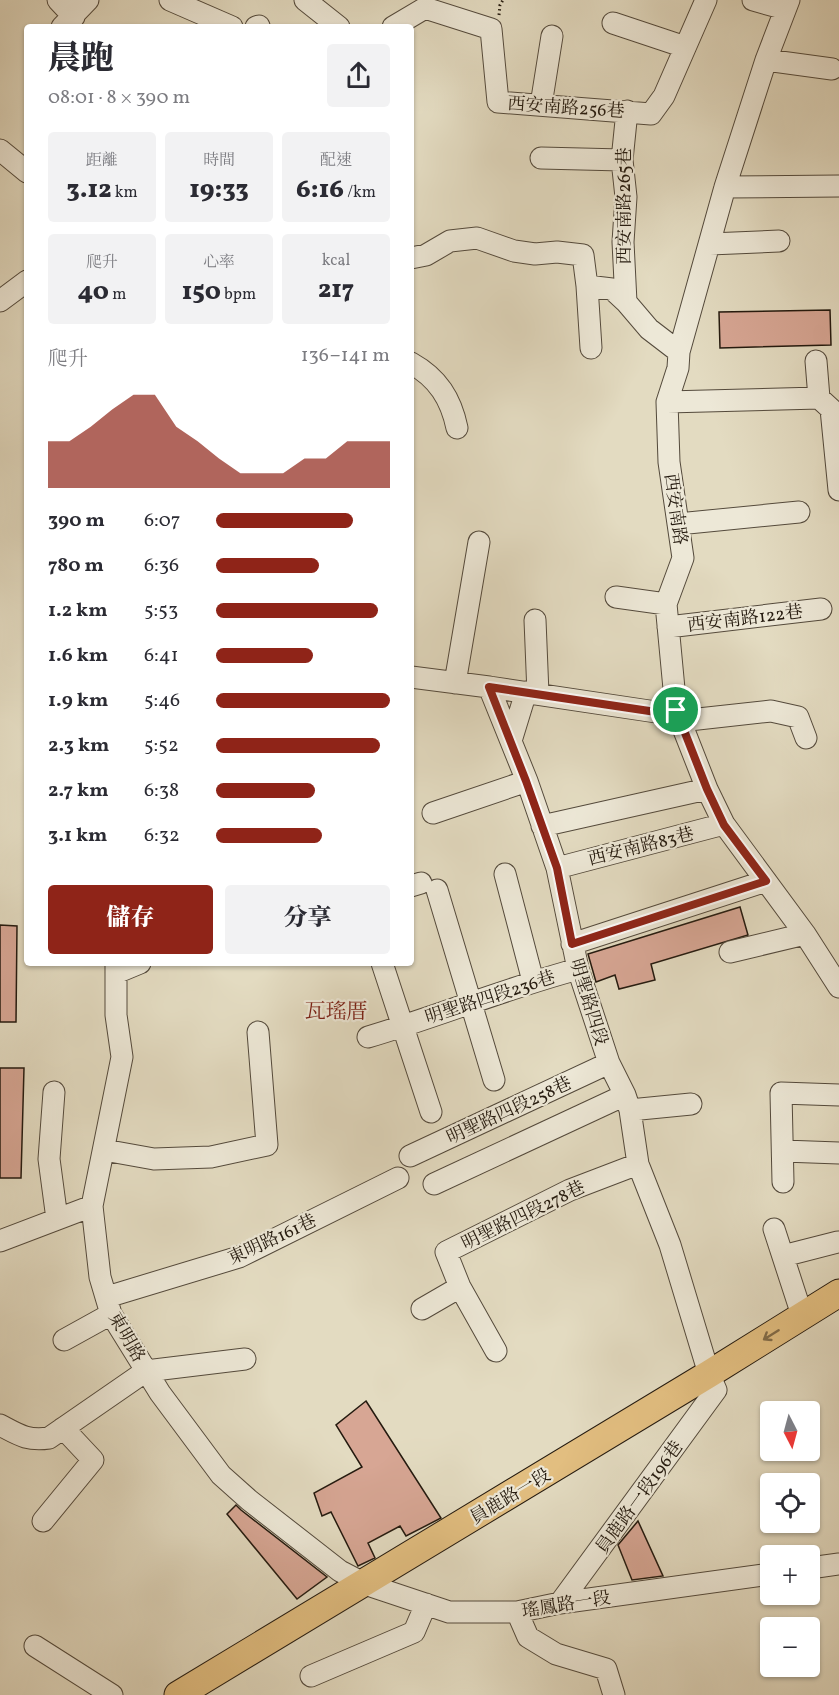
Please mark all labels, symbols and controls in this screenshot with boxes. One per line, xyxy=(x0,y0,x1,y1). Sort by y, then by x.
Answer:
text: 晨跑 xyxy=(48,38,114,84)
button: share xyxy=(327,44,390,107)
text: 08:01 · 8 × 390 m xyxy=(48,84,190,112)
street label: 西安南路256巷 xyxy=(506,92,625,125)
street label: 西安南路265巷 xyxy=(613,147,638,265)
text: 距離 xyxy=(86,150,118,172)
text: 時間 xyxy=(203,150,235,172)
text: 配速 xyxy=(320,150,352,172)
text: 3.12 xyxy=(66,172,111,208)
text: 19:33 xyxy=(189,172,249,208)
text: 6:16 xyxy=(296,172,344,208)
text: km xyxy=(111,182,138,204)
text: /km xyxy=(344,182,376,204)
text: kcal xyxy=(322,250,350,272)
text: 爬升 xyxy=(86,252,118,274)
text: 心率 xyxy=(203,252,235,274)
text: 217 xyxy=(318,272,354,308)
text: 40 xyxy=(78,274,109,310)
text: 150 xyxy=(182,274,221,310)
text: m xyxy=(109,284,126,306)
text: bpm xyxy=(221,284,256,306)
text: 136–141 m xyxy=(301,342,390,370)
text: 爬升 xyxy=(48,346,88,374)
street label: 西安南路 xyxy=(657,472,692,547)
text: 390 m xyxy=(48,507,105,535)
text: 6:07 xyxy=(144,507,181,535)
text: 780 m xyxy=(48,552,104,580)
text: 6:36 xyxy=(144,552,179,580)
text: 1.2 km xyxy=(48,597,108,625)
text: 5:53 xyxy=(144,597,178,625)
street label: 西安南路122巷 xyxy=(686,600,804,639)
text: 1.6 km xyxy=(48,642,108,670)
text: 6:41 xyxy=(144,642,179,670)
pin xyxy=(650,684,701,735)
text: 1.9 km xyxy=(48,687,108,715)
text: 5:46 xyxy=(144,687,180,715)
icon: arrive xyxy=(659,693,692,726)
text: 2.3 km xyxy=(48,732,109,760)
text: 5:52 xyxy=(144,732,179,760)
text: 2.7 km xyxy=(48,777,109,805)
text: 6:38 xyxy=(144,777,179,805)
text: 3.1 km xyxy=(48,822,107,850)
text: 6:32 xyxy=(144,822,180,850)
street label: 西安南路83巷 xyxy=(586,822,697,873)
button: 儲存 xyxy=(48,885,213,954)
button: 分享 xyxy=(225,885,390,954)
street label: 明聖路四段 xyxy=(562,956,613,1049)
street label: 明聖路四段236巷 xyxy=(422,966,559,1031)
district label: 瓦瑤厝 xyxy=(305,998,368,1027)
street label: 明聖路四段258巷 xyxy=(443,1071,576,1151)
street label: 明聖路四段278巷 xyxy=(458,1176,590,1257)
street label: 東明路161巷 xyxy=(224,1209,321,1272)
street label: 東明路 xyxy=(101,1308,150,1367)
one-way arrow xyxy=(763,1328,780,1341)
north arrow xyxy=(760,1401,820,1461)
map controls xyxy=(760,1401,820,1677)
street label: 員鹿路一段196巷 xyxy=(591,1436,690,1559)
street label: 員鹿路一段 xyxy=(466,1463,556,1531)
button: locate xyxy=(760,1473,820,1533)
button: + xyxy=(760,1545,820,1605)
street label: 瑤鳳路一段 xyxy=(520,1586,613,1625)
button: − xyxy=(760,1617,820,1677)

